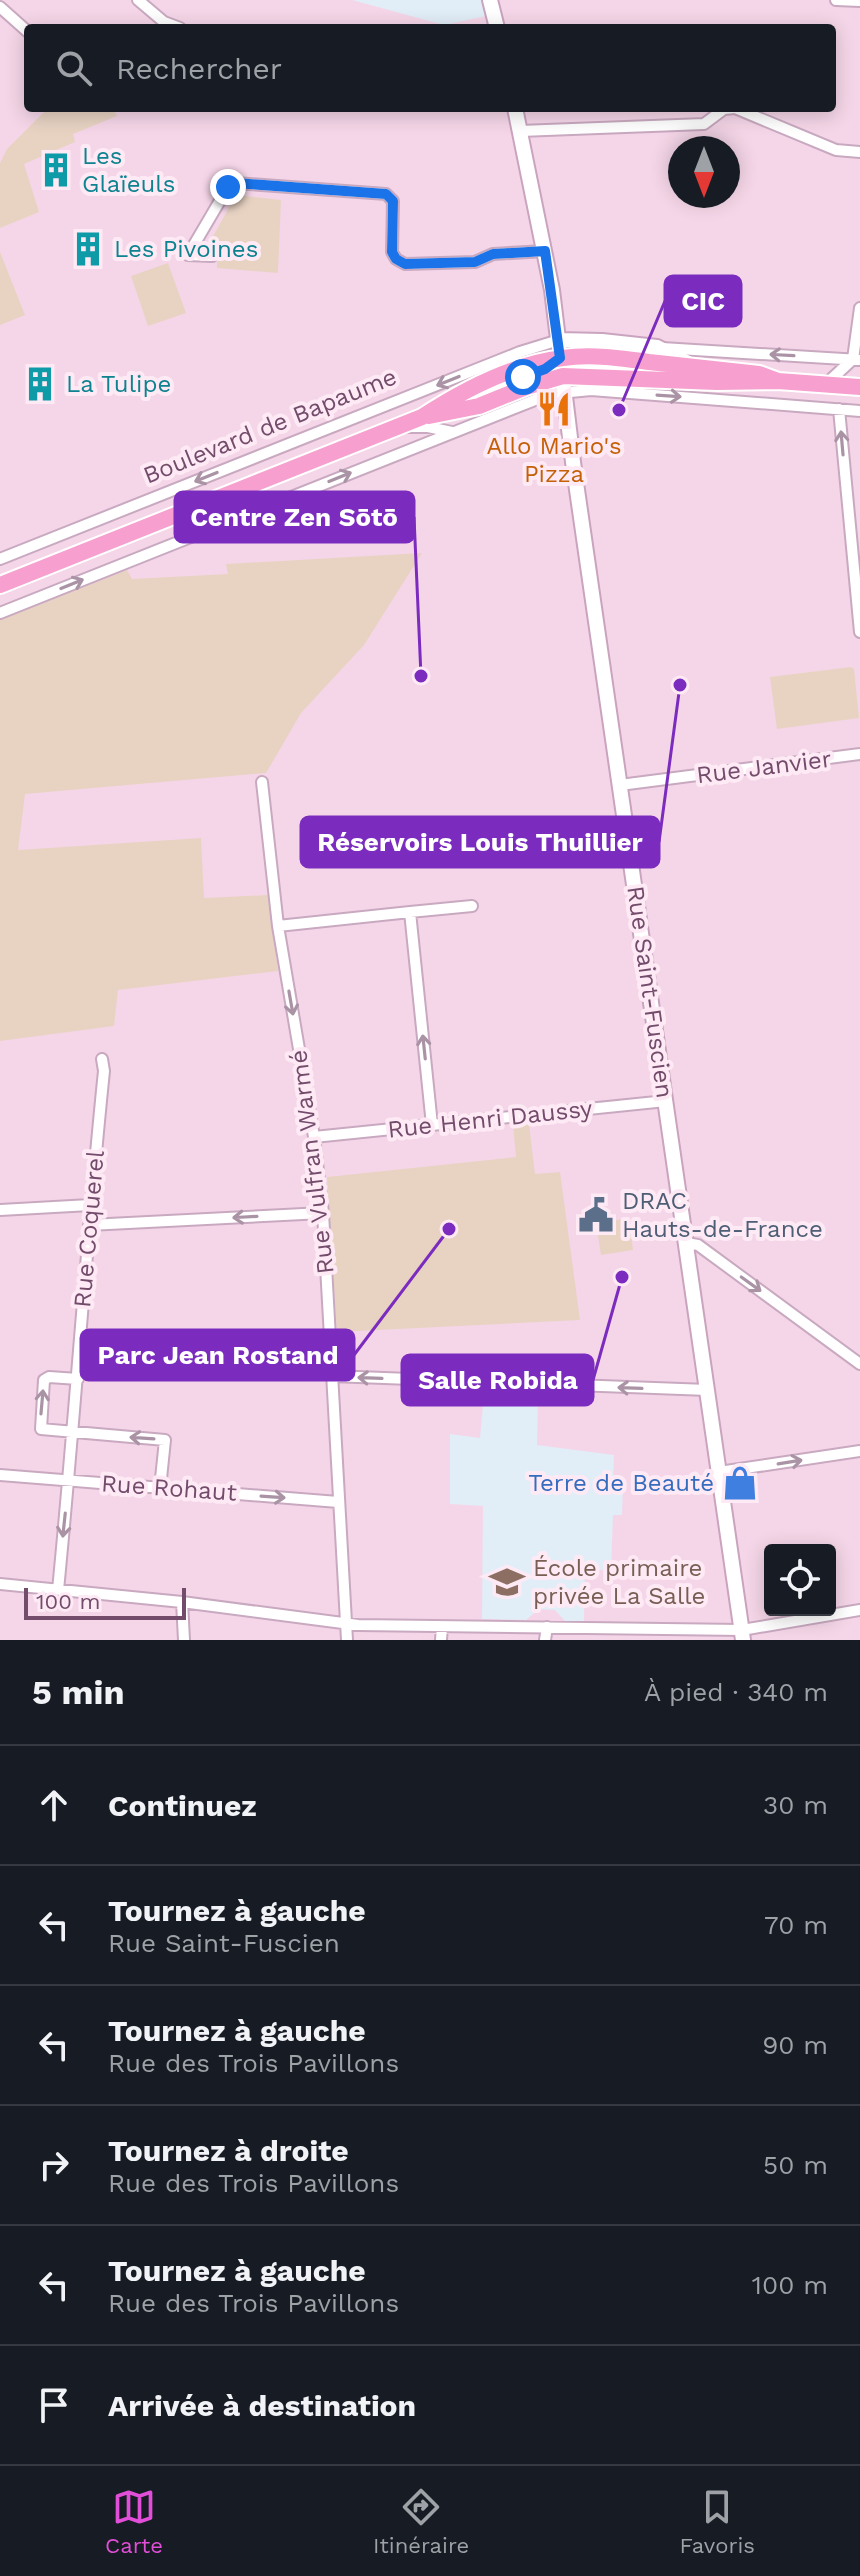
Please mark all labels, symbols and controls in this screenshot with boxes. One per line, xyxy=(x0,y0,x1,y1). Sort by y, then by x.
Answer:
search box xyxy=(24,24,836,112)
icon: search xyxy=(52,46,96,90)
text: Rechercher xyxy=(116,51,282,86)
north arrow xyxy=(668,136,740,208)
place label: Les Glaïeuls xyxy=(82,142,175,198)
building icon: Les Glaïeuls xyxy=(37,151,75,189)
route end xyxy=(210,169,246,205)
building icon: Les Pivoines xyxy=(69,230,107,268)
place label: Les Pivoines xyxy=(114,235,258,263)
callout: CIC xyxy=(665,276,741,326)
text: CIC xyxy=(681,286,725,316)
one-way arrow xyxy=(769,348,796,363)
route start xyxy=(505,359,541,395)
street label: Boulevard de Bapaume xyxy=(139,362,401,490)
building icon: La Tulipe xyxy=(21,365,59,403)
place label: La Tulipe xyxy=(66,370,171,398)
one-way arrow xyxy=(436,375,461,389)
one-way arrow xyxy=(655,389,682,404)
restaurant icon: Allo Mario's Pizza xyxy=(535,390,573,428)
one-way arrow xyxy=(835,430,850,457)
place label: Allo Mario's Pizza xyxy=(486,432,622,488)
one-way arrow xyxy=(327,469,352,483)
one-way arrow xyxy=(194,471,219,485)
callout: Centre Zen Sōtō xyxy=(175,492,414,542)
text: Centre Zen Sōtō xyxy=(190,502,398,532)
one-way arrow xyxy=(59,576,84,590)
street label: Rue Janvier xyxy=(695,745,833,789)
callout: Réservoirs Louis Thuillier xyxy=(301,817,659,867)
text: Réservoirs Louis Thuillier xyxy=(317,827,644,857)
street label: Rue Saint-Fuscien xyxy=(621,884,679,1100)
one-way arrow xyxy=(284,990,299,1015)
one-way arrow xyxy=(416,1034,431,1061)
street label: Rue Vulfran Warmé xyxy=(284,1048,340,1276)
street label: Rue Henri Daussy xyxy=(386,1094,594,1144)
street label: Rue Coquerel xyxy=(68,1149,110,1309)
place label: DRAC Hauts-de-France xyxy=(622,1187,823,1243)
public building icon: DRAC Hauts-de-France xyxy=(577,1196,615,1234)
one-way arrow xyxy=(232,1210,259,1225)
one-way arrow xyxy=(740,1276,762,1292)
callout: Parc Jean Rostand xyxy=(81,1330,354,1380)
text: Parc Jean Rostand xyxy=(97,1340,339,1370)
callout: Salle Robida xyxy=(402,1355,593,1405)
text: Salle Robida xyxy=(418,1365,578,1395)
one-way arrow xyxy=(357,1370,384,1385)
one-way arrow xyxy=(617,1380,644,1395)
one-way arrow xyxy=(35,1390,50,1416)
one-way arrow xyxy=(129,1430,156,1445)
one-way arrow xyxy=(777,1453,802,1468)
shop icon: Terre de Beauté xyxy=(721,1464,759,1502)
street label: Rue Rohaut xyxy=(100,1469,238,1507)
place label: Terre de Beauté xyxy=(528,1469,714,1497)
one-way arrow xyxy=(259,1489,286,1504)
one-way arrow xyxy=(56,1512,71,1538)
map controls xyxy=(764,1544,836,1616)
button: locate xyxy=(764,1544,836,1616)
place label: École primaire privée La Salle xyxy=(533,1554,705,1610)
school or university icon: École primaire privée La Salle xyxy=(488,1563,526,1601)
scale bar xyxy=(24,1584,186,1620)
text: 100 m xyxy=(36,1589,100,1614)
text: 5 min xyxy=(32,1672,125,1712)
text: À pied · 340 m xyxy=(644,1677,828,1707)
icon: ahead xyxy=(32,1783,76,1827)
text: Continuez xyxy=(108,1788,257,1823)
text: 30 m xyxy=(763,1790,828,1820)
text: Tournez à gauche xyxy=(108,1893,366,1928)
icon: left xyxy=(32,1903,76,1947)
text: 70 m xyxy=(764,1910,828,1940)
text: Rue Saint-Fuscien xyxy=(108,1928,340,1958)
text: Tournez à gauche xyxy=(108,2013,366,2048)
icon: left xyxy=(32,2023,76,2067)
text: 90 m xyxy=(762,2030,828,2060)
text: Rue des Trois Pavillons xyxy=(108,2048,399,2078)
text: Tournez à droite xyxy=(108,2133,349,2168)
icon: right xyxy=(32,2143,76,2187)
text: 50 m xyxy=(763,2150,828,2180)
text: Rue des Trois Pavillons xyxy=(108,2168,399,2198)
text: Tournez à gauche xyxy=(108,2253,366,2288)
icon: left xyxy=(32,2263,76,2307)
text: 100 m xyxy=(752,2270,828,2300)
text: Rue des Trois Pavillons xyxy=(108,2288,399,2318)
icon: arrive xyxy=(32,2383,76,2427)
text: Arrivée à destination xyxy=(108,2388,416,2423)
tab: Carte xyxy=(105,2485,163,2558)
tab: Itinéraire xyxy=(373,2485,469,2558)
tab: Favoris xyxy=(679,2485,755,2558)

